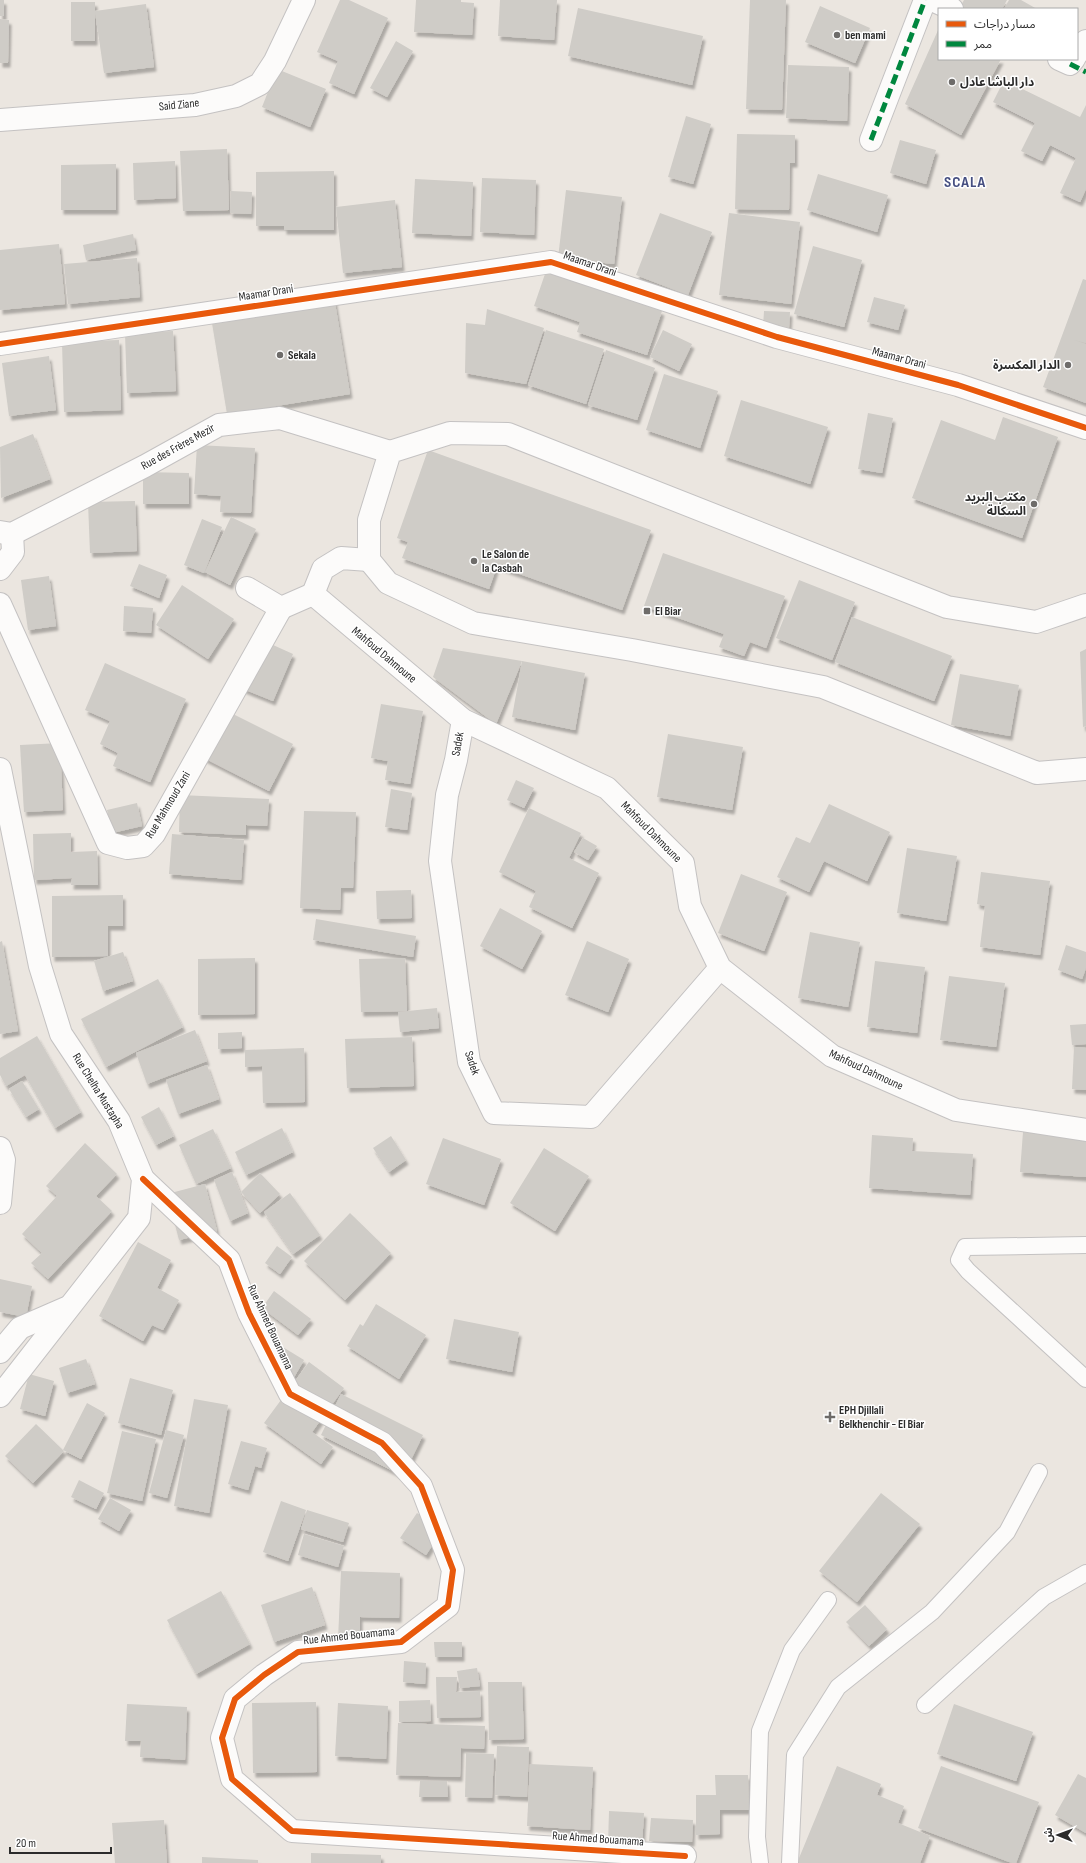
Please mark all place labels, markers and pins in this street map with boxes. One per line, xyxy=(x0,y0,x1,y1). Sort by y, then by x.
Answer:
place label: ben mami xyxy=(845,28,886,43)
marker: ben mami xyxy=(832,30,842,40)
place label: دار الباشا عادل xyxy=(960,75,1034,90)
marker: دار الباشا عادل xyxy=(947,77,957,87)
place label: Sekala xyxy=(288,348,316,363)
marker: Sekala xyxy=(275,350,285,360)
place label: الدار المكسرة xyxy=(993,358,1060,373)
marker: الدار المكسرة xyxy=(1063,360,1073,370)
place label: مكتب البريد السكالة xyxy=(965,490,1026,519)
marker: مكتب البريد السكالة xyxy=(1029,499,1039,509)
place label: Le Salon de la Casbah xyxy=(482,547,529,576)
marker: Le Salon de la Casbah xyxy=(469,556,479,566)
place label: El Biar xyxy=(655,604,682,619)
marker: El Biar xyxy=(642,606,652,616)
place label: EPH Djillali Belkhenchir - El Biar xyxy=(839,1403,925,1432)
marker: EPH Djillali Belkhenchir - El Biar xyxy=(824,1411,836,1423)

